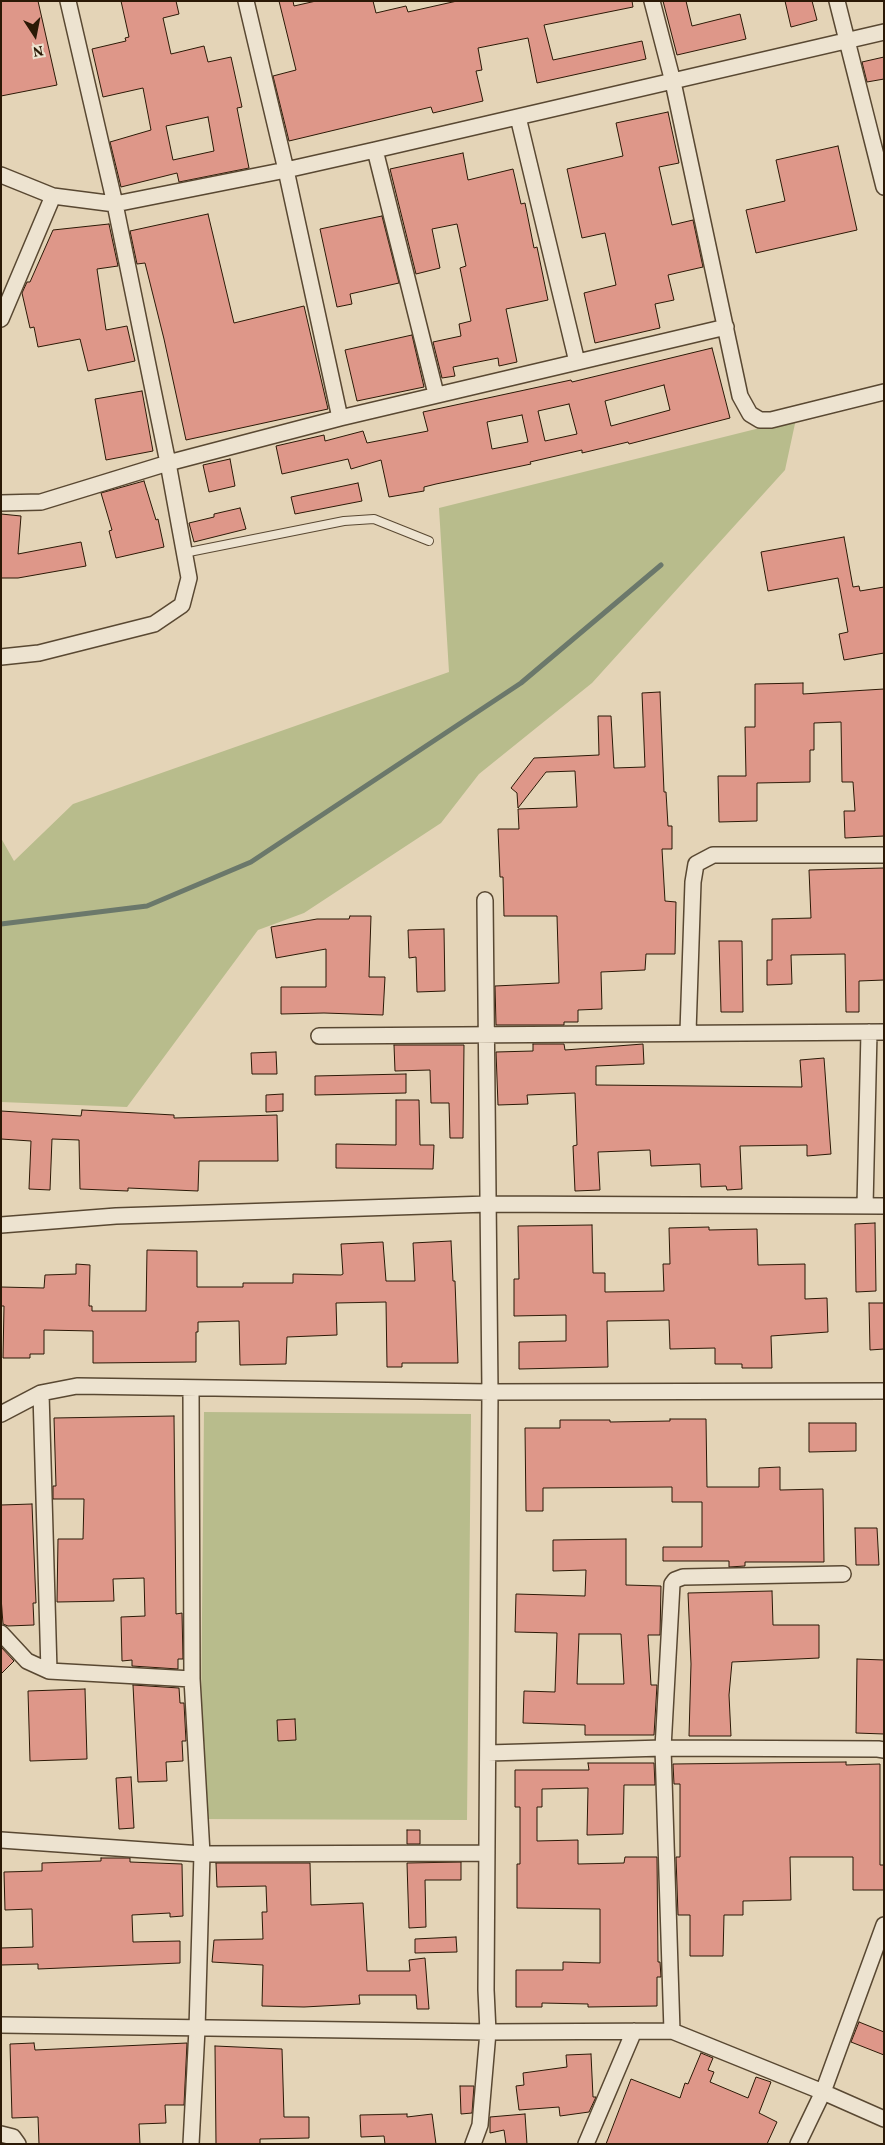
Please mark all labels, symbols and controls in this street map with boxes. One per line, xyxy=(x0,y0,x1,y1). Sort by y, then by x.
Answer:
north arrow xyxy=(10,10,60,60)
text: N xyxy=(31,40,45,61)

